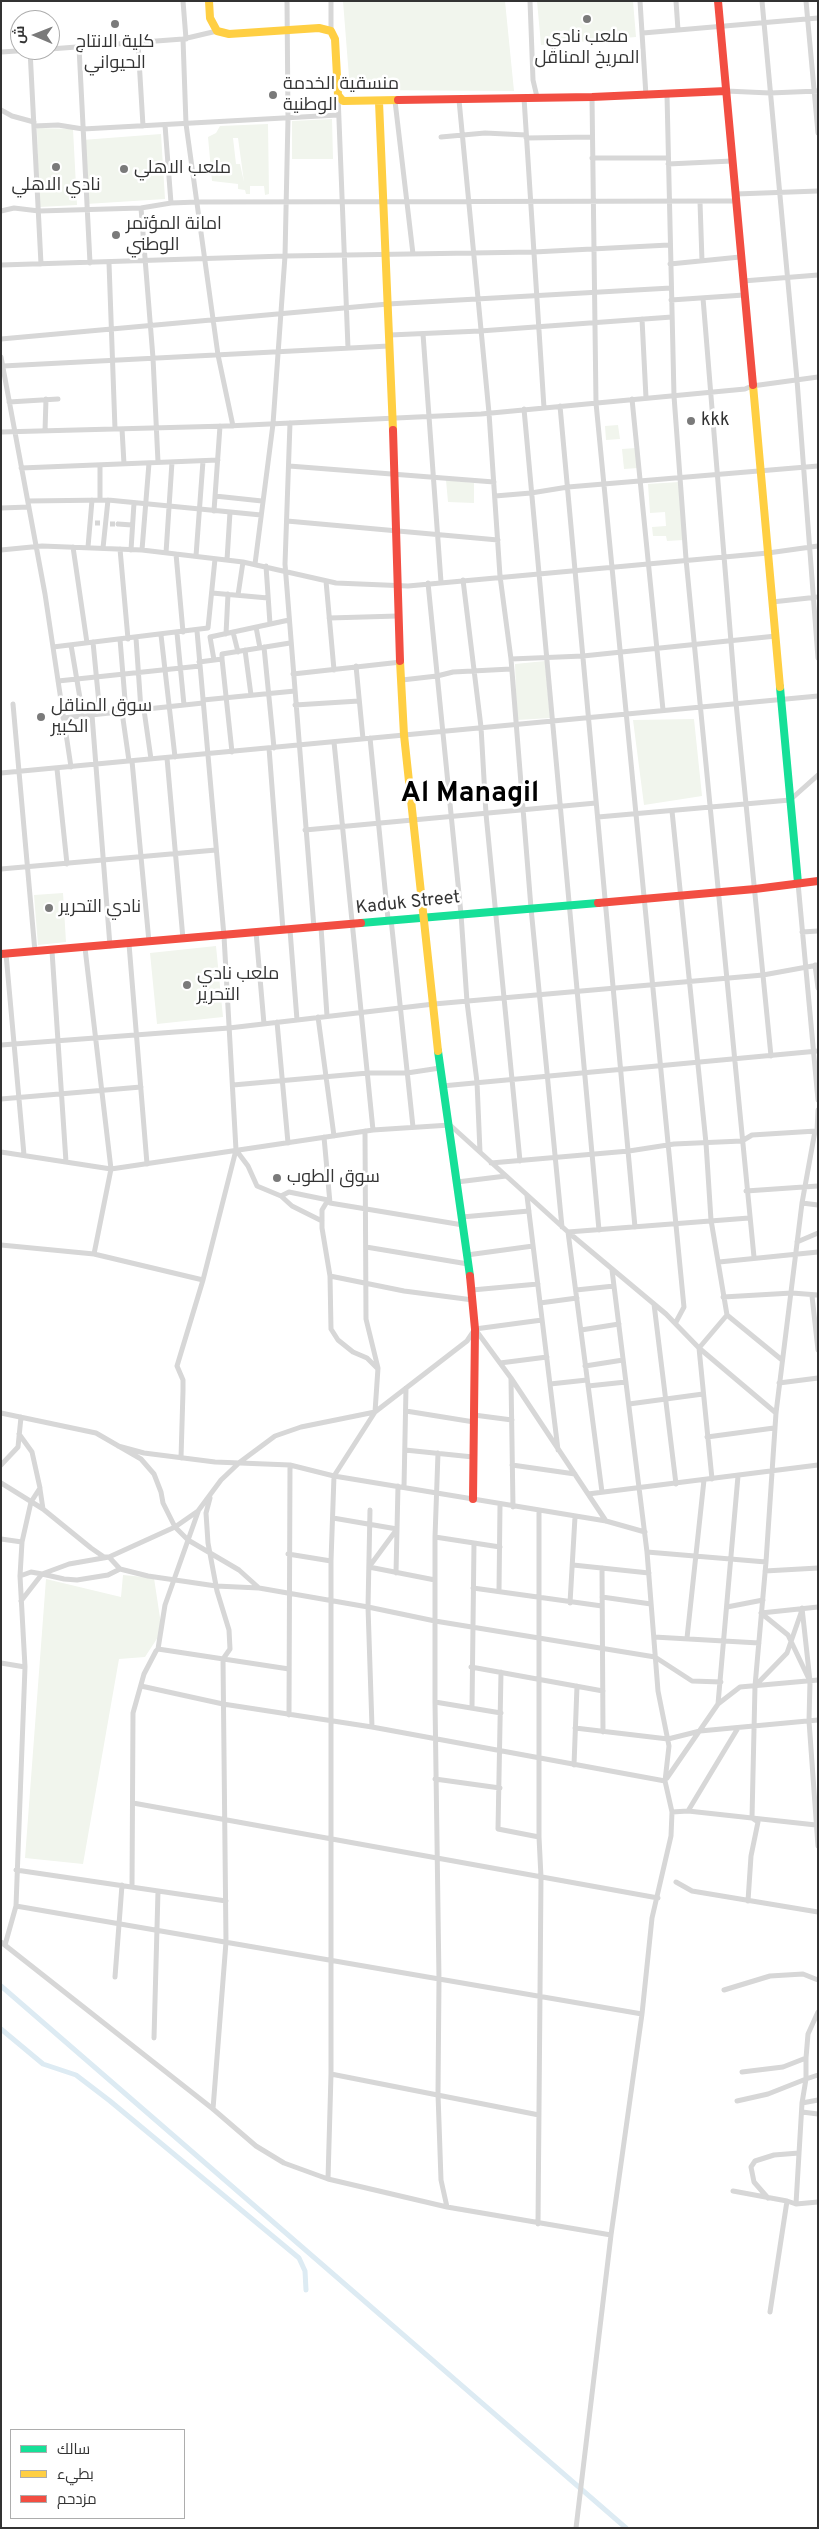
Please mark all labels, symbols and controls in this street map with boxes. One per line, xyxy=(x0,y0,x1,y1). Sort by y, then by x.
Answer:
north arrow xyxy=(10,10,60,60)
marker: ملعب نادي المريخ المناقل xyxy=(581,13,593,25)
marker: كلية الانتاج الحيواني xyxy=(109,18,121,30)
text: ش xyxy=(12,26,29,44)
place label: ملعب نادي المريخ المناقل xyxy=(534,27,640,70)
place label: كلية الانتاج الحيواني xyxy=(76,32,154,74)
place label: منسقية الخدمة الوطنية xyxy=(283,74,399,116)
marker: منسقية الخدمة الوطنية xyxy=(267,89,279,101)
place label: ملعب الاهلي xyxy=(134,158,231,180)
marker: نادي الاهلي xyxy=(50,161,62,173)
marker: ملعب الاهلي xyxy=(118,163,130,175)
place label: نادي الاهلي xyxy=(12,175,100,197)
place label: امانة المؤتمر الوطني xyxy=(126,214,222,256)
marker: امانة المؤتمر الوطني xyxy=(110,229,122,241)
place label: kkk xyxy=(701,410,730,432)
marker: kkk xyxy=(685,415,697,427)
place label: سوق المناقل الكبير xyxy=(51,696,152,739)
marker: سوق المناقل الكبير xyxy=(35,711,47,723)
district label: Al Managil xyxy=(401,778,539,812)
street label: Kaduk Street xyxy=(355,888,461,920)
place label: نادي التحرير xyxy=(59,897,141,919)
marker: نادي التحرير xyxy=(43,902,55,914)
place label: ملعب نادي التحرير xyxy=(197,964,279,1006)
marker: ملعب نادي التحرير xyxy=(181,979,193,991)
place label: سوق الطوب xyxy=(287,1167,380,1189)
marker: سوق الطوب xyxy=(271,1172,283,1184)
legend xyxy=(10,2429,185,2519)
text: سالك xyxy=(57,2441,90,2460)
text: بطيء xyxy=(57,2466,94,2485)
text: مزدحم xyxy=(57,2491,97,2510)

